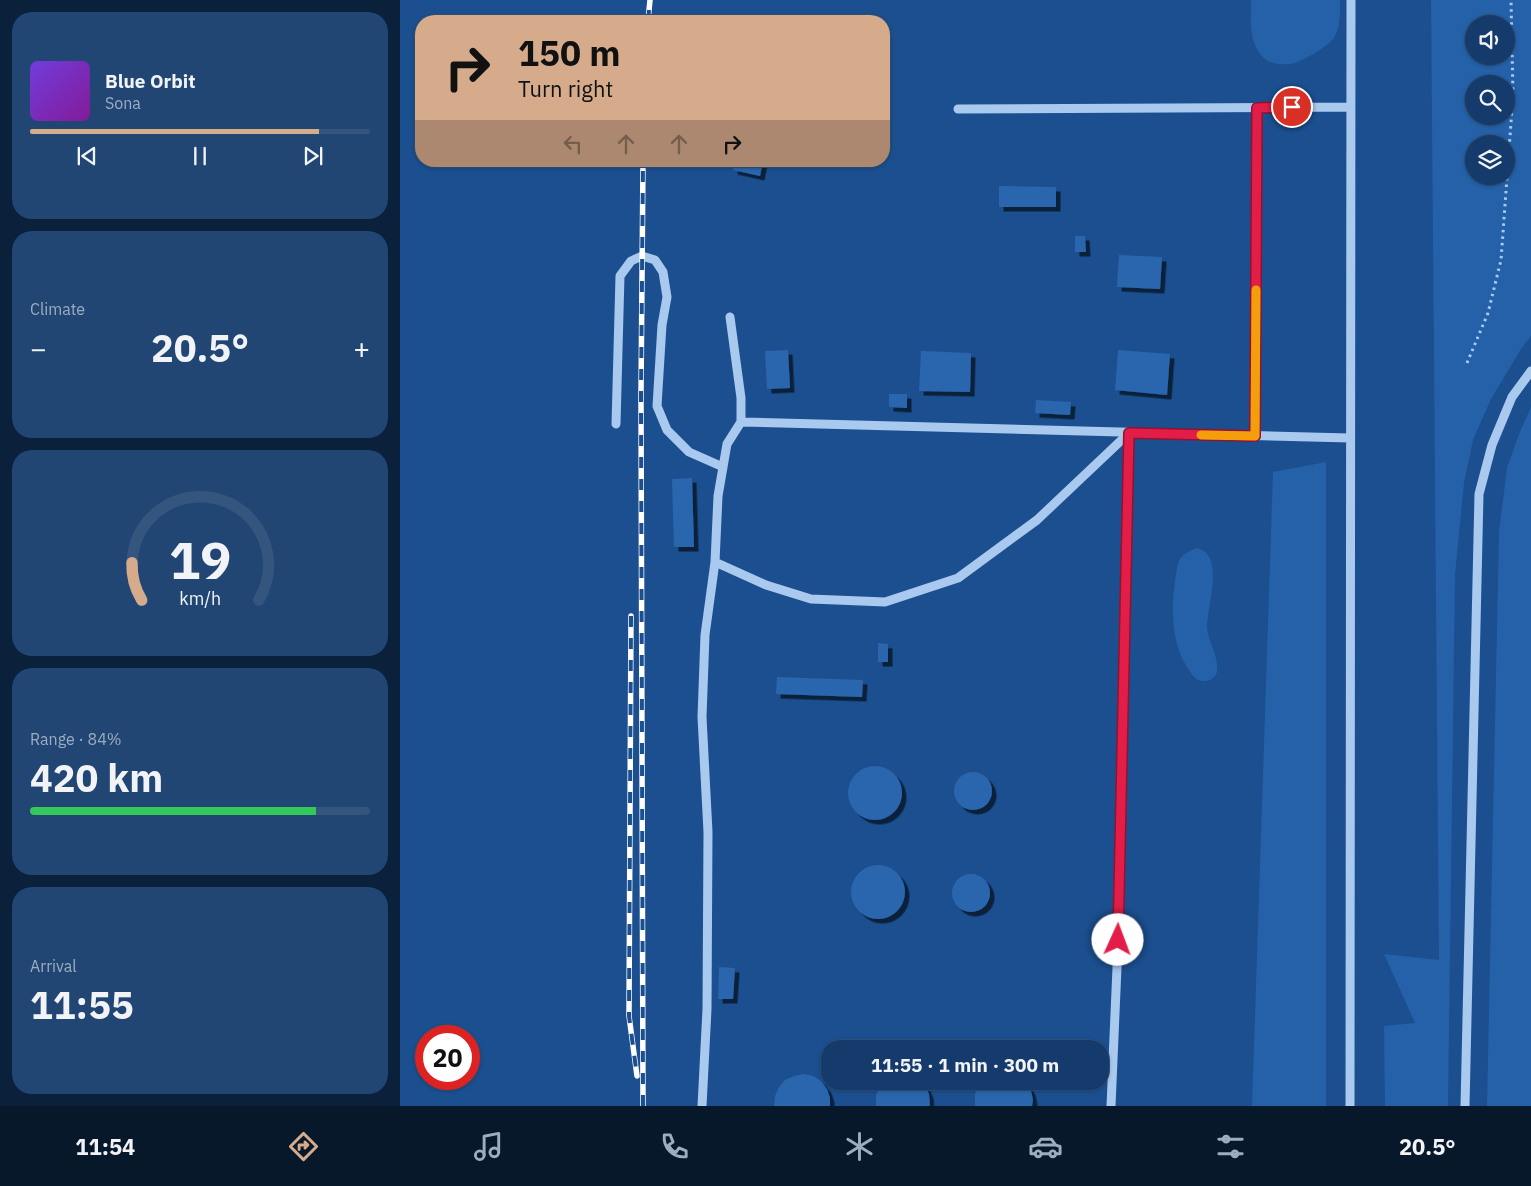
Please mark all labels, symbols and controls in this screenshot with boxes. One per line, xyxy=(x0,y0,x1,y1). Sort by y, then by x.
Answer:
map controls xyxy=(1465,15,1515,185)
button: sound xyxy=(1465,15,1515,65)
text: 150 m xyxy=(518,30,621,76)
icon: right xyxy=(435,35,500,100)
text: Blue Orbit xyxy=(105,69,195,93)
text: Turn right xyxy=(518,74,613,103)
button: search xyxy=(1465,75,1515,125)
pin xyxy=(1271,86,1313,128)
text: Sona xyxy=(105,93,141,113)
icon: arrive xyxy=(1278,93,1306,121)
icon: left xyxy=(559,130,587,158)
icon: ahead xyxy=(612,130,640,158)
icon: ahead xyxy=(665,130,693,158)
icon: right xyxy=(718,130,746,158)
button: layers xyxy=(1465,135,1515,185)
icon: previous xyxy=(73,142,101,170)
icon: pause xyxy=(186,142,214,170)
icon: next xyxy=(299,142,327,170)
text: Climate xyxy=(30,299,85,319)
text: 20.5° xyxy=(151,323,249,372)
text: − xyxy=(30,330,47,367)
text: + xyxy=(353,330,370,367)
text: 19 xyxy=(169,526,231,593)
text: km/h xyxy=(179,587,221,610)
text: Range · 84% xyxy=(30,729,122,749)
text: 420 km xyxy=(30,753,163,802)
position arrow xyxy=(1091,913,1143,965)
text: Arrival xyxy=(30,956,77,976)
text: 11:55 xyxy=(30,980,134,1029)
speed limit sign: 20 xyxy=(415,1025,480,1090)
text: 11:55 · 1 min · 300 m xyxy=(871,1053,1059,1077)
icon: directions xyxy=(286,1129,321,1164)
icon: music xyxy=(471,1129,506,1164)
icon: phone xyxy=(657,1129,692,1164)
icon: climate xyxy=(842,1129,877,1164)
icon: car xyxy=(1028,1129,1063,1164)
icon: filters xyxy=(1213,1129,1248,1164)
text: 11:54 xyxy=(75,1132,135,1161)
text: 20.5° xyxy=(1399,1132,1456,1161)

